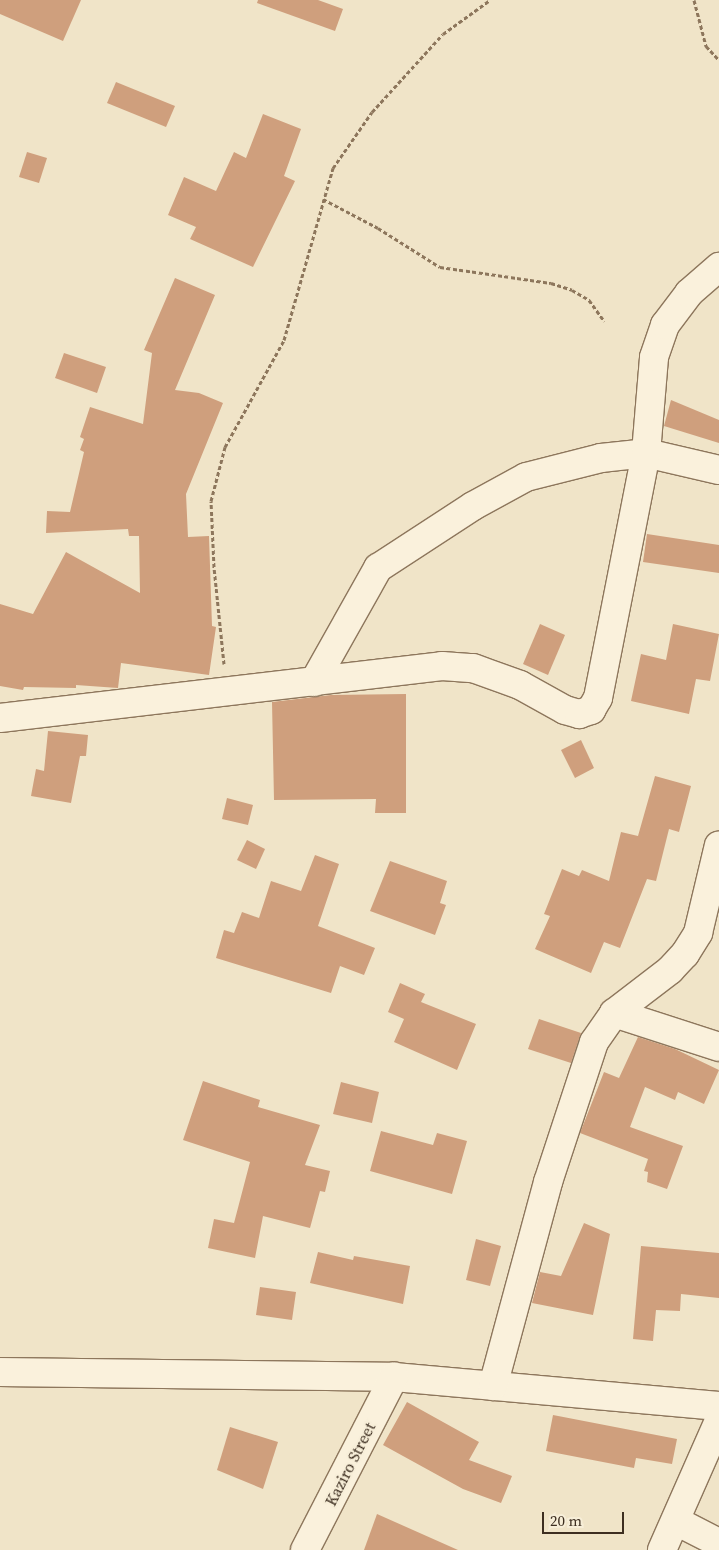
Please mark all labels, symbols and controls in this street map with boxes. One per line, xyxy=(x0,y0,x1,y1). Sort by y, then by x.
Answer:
street label: Kaziro Street xyxy=(321,1419,379,1509)
scale bar xyxy=(544,1502,626,1534)
text: 20 m xyxy=(550,1510,582,1531)

